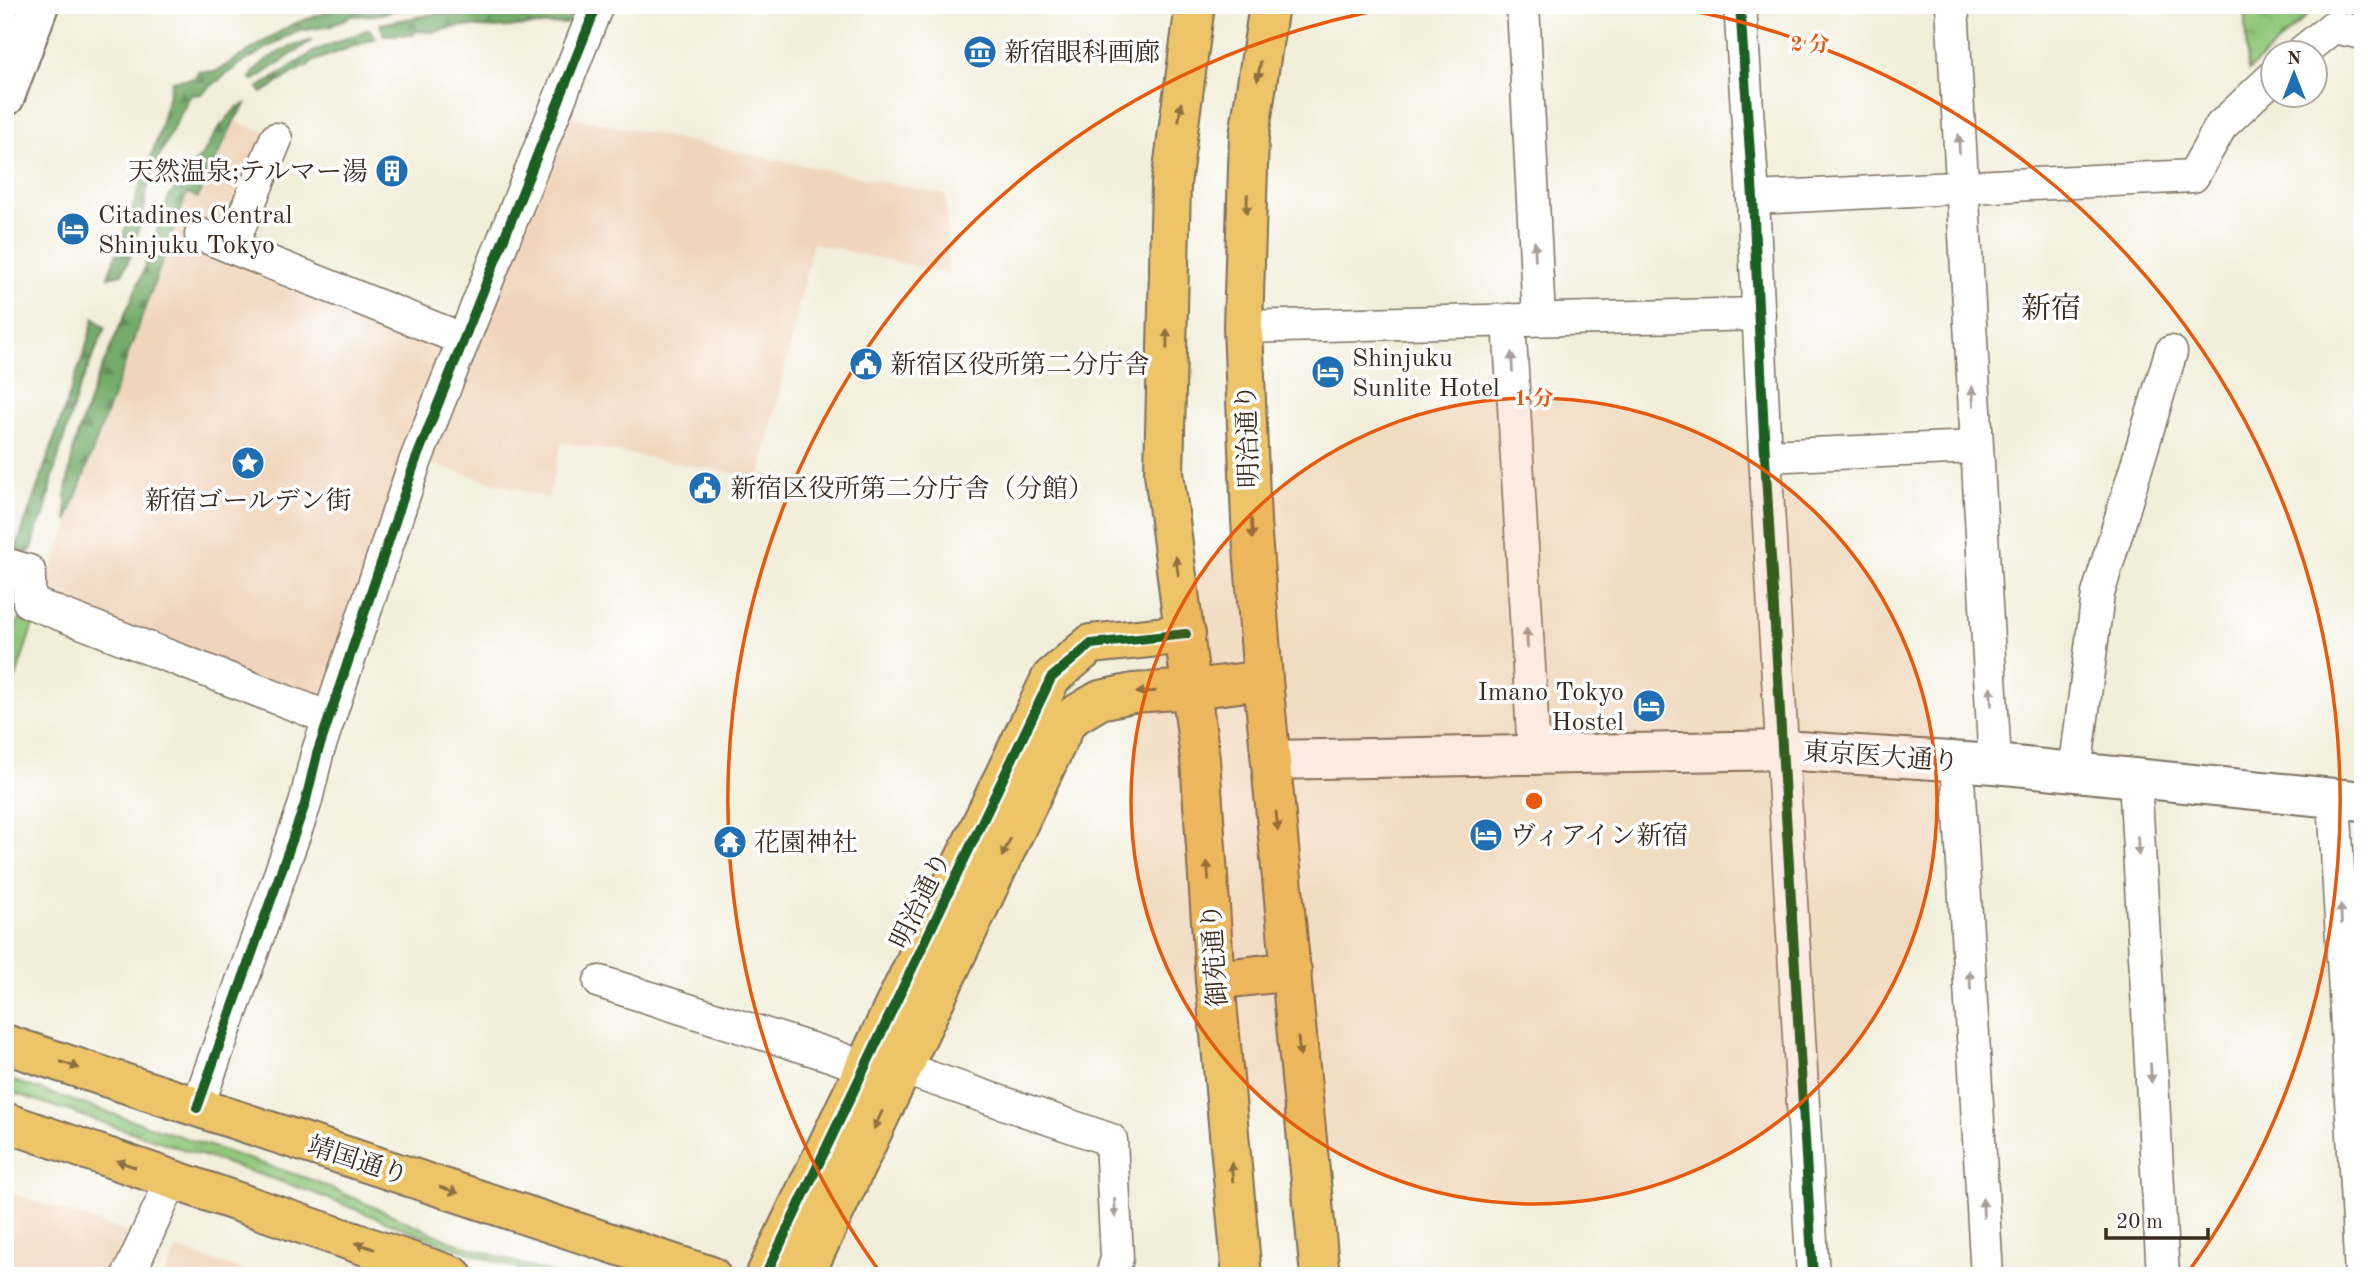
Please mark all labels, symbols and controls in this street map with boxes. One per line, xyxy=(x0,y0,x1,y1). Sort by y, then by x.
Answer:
museum icon: 新宿眼科画廊 xyxy=(961,33,999,71)
text: 2 分 xyxy=(1790,33,1830,56)
place label: 新宿眼科画廊 xyxy=(1004,38,1160,67)
north arrow xyxy=(2260,38,2330,108)
text: N xyxy=(2287,50,2302,69)
one-way arrow xyxy=(1253,60,1264,82)
one-way arrow xyxy=(1175,101,1186,123)
one-way arrow xyxy=(1954,133,1965,155)
building icon: 天然温泉;テルマー湯 xyxy=(373,152,411,190)
place label: 天然温泉;テルマー湯 xyxy=(128,158,368,186)
one-way arrow xyxy=(1241,193,1252,215)
place label: Citadines Central Shinjuku Tokyo xyxy=(98,203,293,259)
hotel icon: Citadines Central Shinjuku Tokyo xyxy=(54,210,92,248)
one-way arrow xyxy=(1530,240,1541,262)
district label: 新宿 xyxy=(2021,292,2081,325)
one-way arrow xyxy=(1162,328,1173,350)
public building icon: 新宿区役所第二分庁舎 xyxy=(847,345,885,383)
place label: Shinjuku Sunlite Hotel xyxy=(1352,346,1500,402)
place label: 新宿区役所第二分庁舎 xyxy=(890,350,1150,379)
one-way arrow xyxy=(1506,350,1517,372)
hotel icon: Shinjuku Sunlite Hotel xyxy=(1309,353,1347,391)
street label: 明治通り xyxy=(1232,384,1264,488)
one-way arrow xyxy=(1967,385,1978,407)
text: 1 分 xyxy=(1514,387,1554,410)
place icon: 新宿ゴールデン街 xyxy=(229,444,267,482)
public building icon: 新宿区役所第二分庁舎（分館） xyxy=(686,469,724,507)
place label: 新宿区役所第二分庁舎（分館） xyxy=(730,474,1094,503)
place label: 新宿ゴールデン街 xyxy=(145,486,351,515)
one-way arrow xyxy=(1246,519,1257,541)
one-way arrow xyxy=(1171,555,1182,577)
one-way arrow xyxy=(1522,627,1533,649)
place label: Imano Tokyo Hostel xyxy=(1477,680,1624,736)
one-way arrow xyxy=(1985,685,1996,707)
one-way arrow xyxy=(1135,687,1157,698)
hotel icon: Imano Tokyo Hostel xyxy=(1630,687,1668,725)
street label: 東京医大通り xyxy=(1802,738,1960,776)
centre of rings xyxy=(1522,789,1546,813)
one-way arrow xyxy=(1272,810,1283,832)
hotel icon: ヴィアイン新宿 xyxy=(1467,816,1505,854)
place label: ヴィアイン新宿 xyxy=(1510,821,1688,850)
temple icon: 花園神社 xyxy=(711,823,749,861)
place label: 花園神社 xyxy=(754,829,858,857)
one-way arrow xyxy=(2133,835,2144,857)
one-way arrow xyxy=(1001,838,1012,858)
street label: 明治通り xyxy=(886,848,956,953)
one-way arrow xyxy=(1202,860,1213,882)
street label: 御苑通り xyxy=(1197,902,1233,1008)
one-way arrow xyxy=(2335,903,2346,925)
one-way arrow xyxy=(1964,969,1975,991)
one-way arrow xyxy=(1294,1037,1305,1059)
one-way arrow xyxy=(60,1061,81,1071)
one-way arrow xyxy=(2146,1062,2157,1084)
one-way arrow xyxy=(872,1110,883,1130)
street label: 靖国通り xyxy=(304,1132,411,1190)
one-way arrow xyxy=(116,1158,137,1169)
one-way arrow xyxy=(1226,1160,1237,1182)
one-way arrow xyxy=(439,1185,460,1196)
one-way arrow xyxy=(1977,1196,1988,1218)
one-way arrow xyxy=(1109,1197,1120,1219)
scale bar xyxy=(2106,1197,2207,1241)
text: 20 m xyxy=(2116,1212,2163,1233)
one-way arrow xyxy=(354,1240,375,1251)

